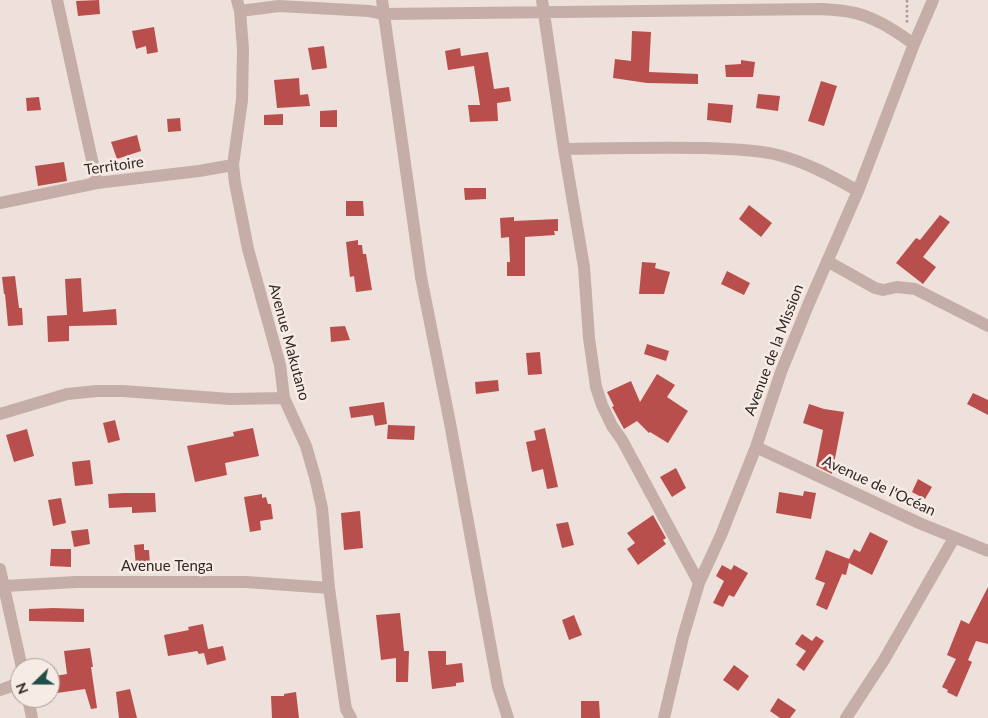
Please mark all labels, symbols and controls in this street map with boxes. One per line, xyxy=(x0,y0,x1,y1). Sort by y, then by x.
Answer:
street label: Territoire xyxy=(83,153,145,179)
street label: Avenue Makutano xyxy=(265,282,313,402)
street label: Avenue de la Mission xyxy=(741,282,807,418)
street label: Avenue de l'Océan xyxy=(819,452,939,520)
street label: Avenue Tenga xyxy=(121,557,213,575)
north arrow xyxy=(10,658,60,708)
text: N xyxy=(12,680,31,697)

